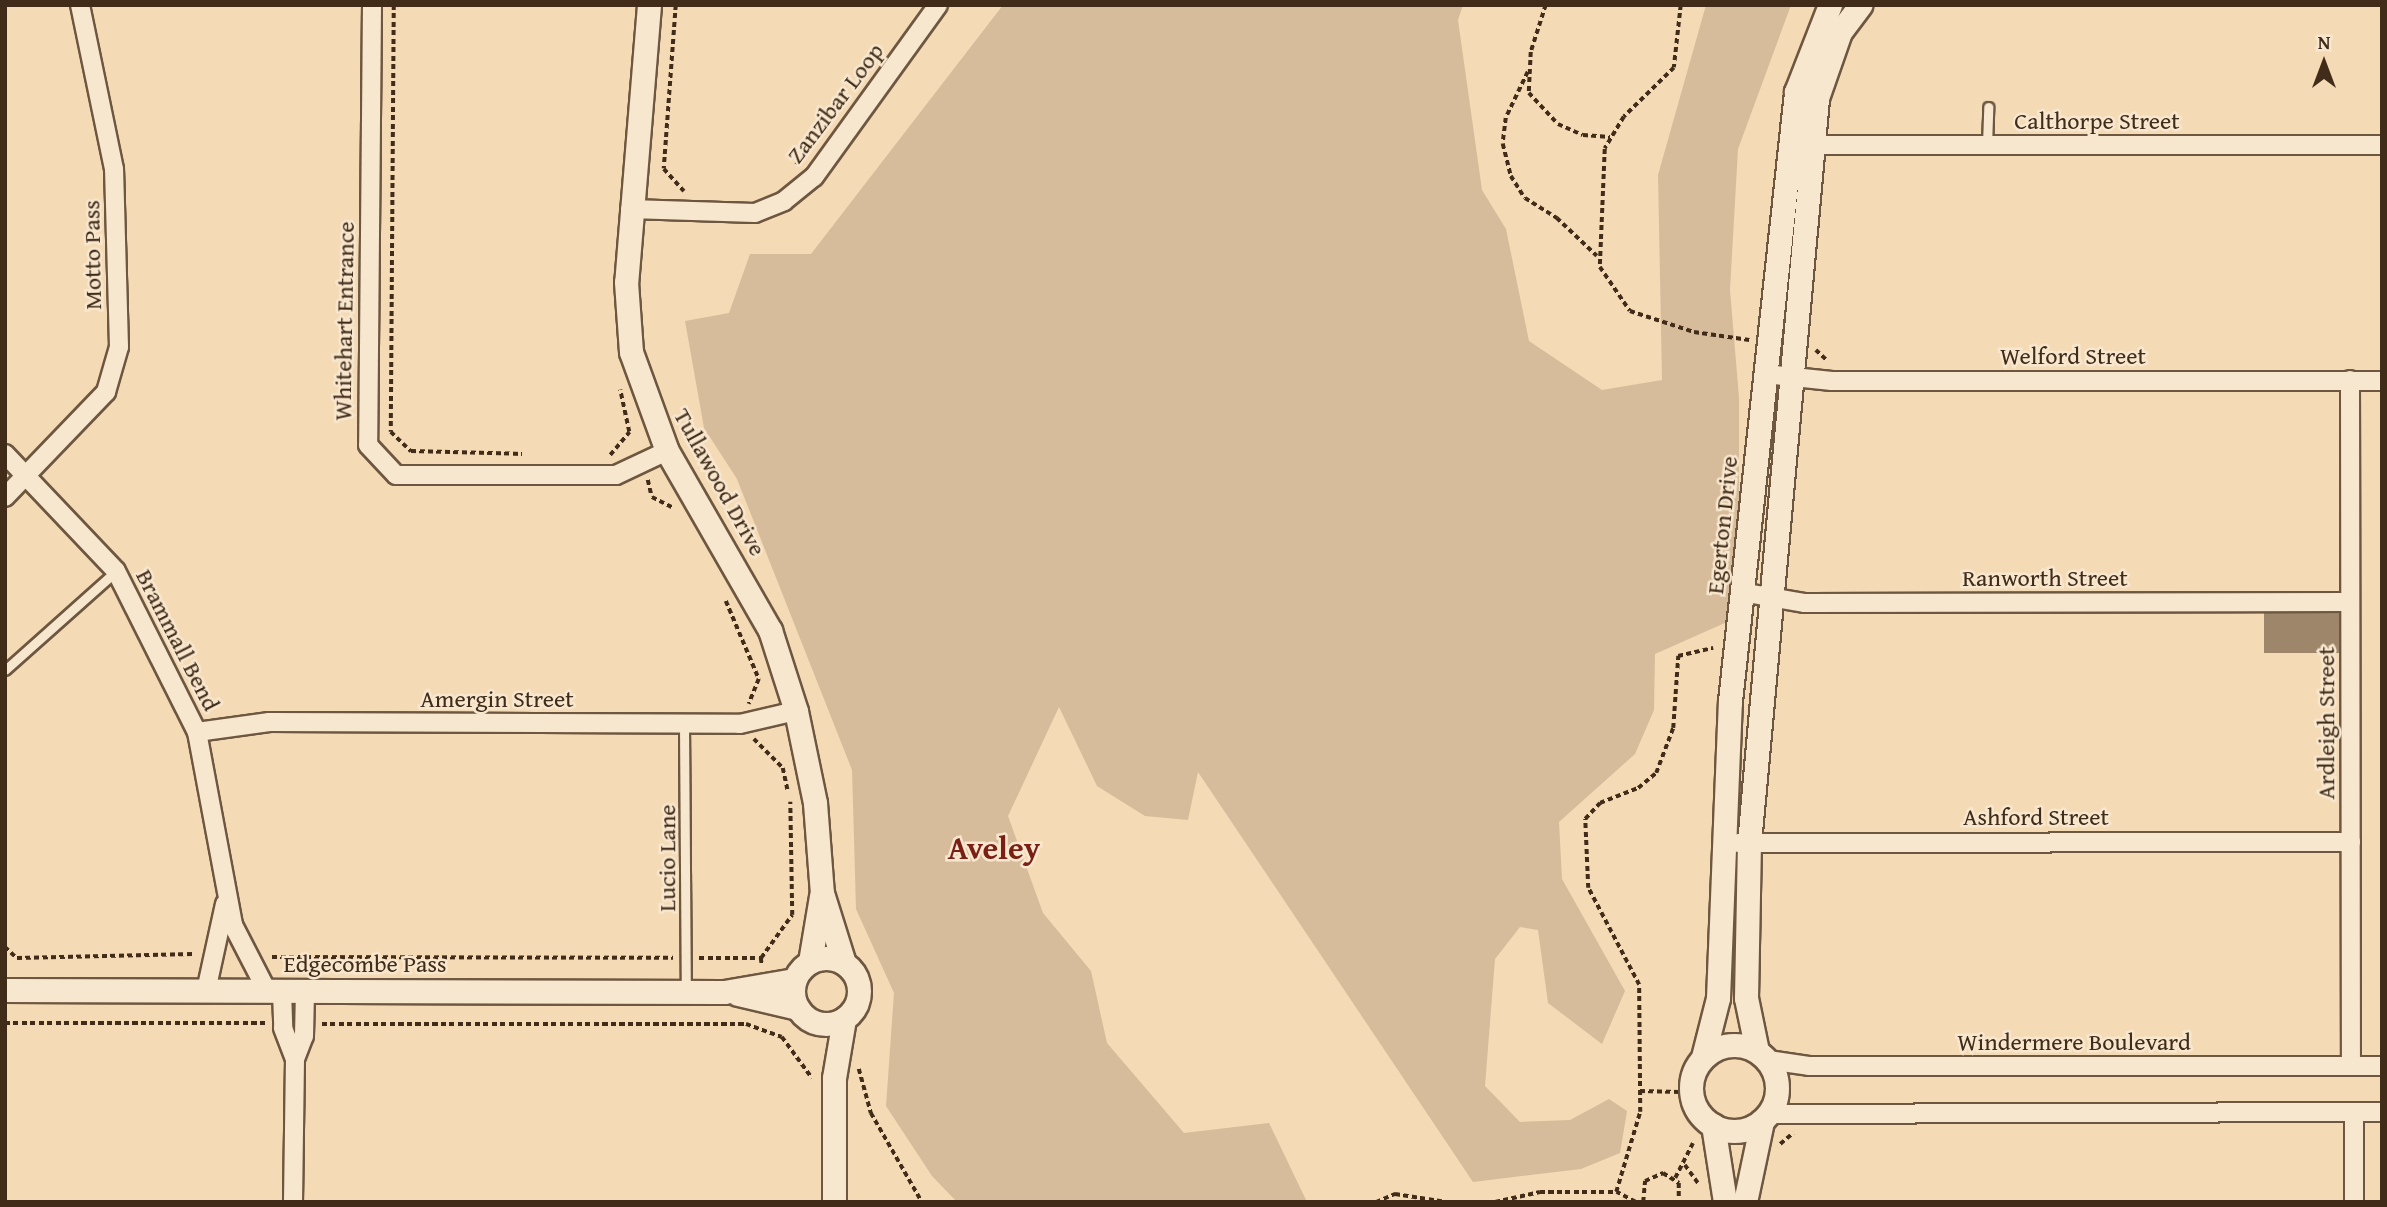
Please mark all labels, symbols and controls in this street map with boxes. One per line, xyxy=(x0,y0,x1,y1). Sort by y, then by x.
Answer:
north arrow xyxy=(2289,28,2359,98)
text: N xyxy=(2318,28,2330,56)
street label: Zanzibar Loop xyxy=(781,37,889,169)
street label: Calthorpe Street xyxy=(2014,107,2180,135)
street label: Motto Pass xyxy=(77,200,107,310)
street label: Whitehart Entrance xyxy=(328,221,360,421)
street label: Welford Street xyxy=(2000,342,2146,370)
street label: Tullawood Drive xyxy=(668,403,772,561)
street label: Egerton Drive xyxy=(1700,455,1744,595)
street label: Brammall Bend xyxy=(130,564,226,716)
street label: Ranworth Street xyxy=(1962,564,2128,592)
street label: Ardleigh Street xyxy=(2312,646,2340,800)
street label: Amergin Street xyxy=(420,685,574,713)
street label: Ashford Street xyxy=(1963,803,2109,831)
street label: Lucio Lane xyxy=(653,804,681,912)
district label: Aveley xyxy=(948,829,1040,867)
street label: Edgecombe Pass xyxy=(284,950,446,978)
street label: Windermere Boulevard xyxy=(1957,1028,2191,1056)

